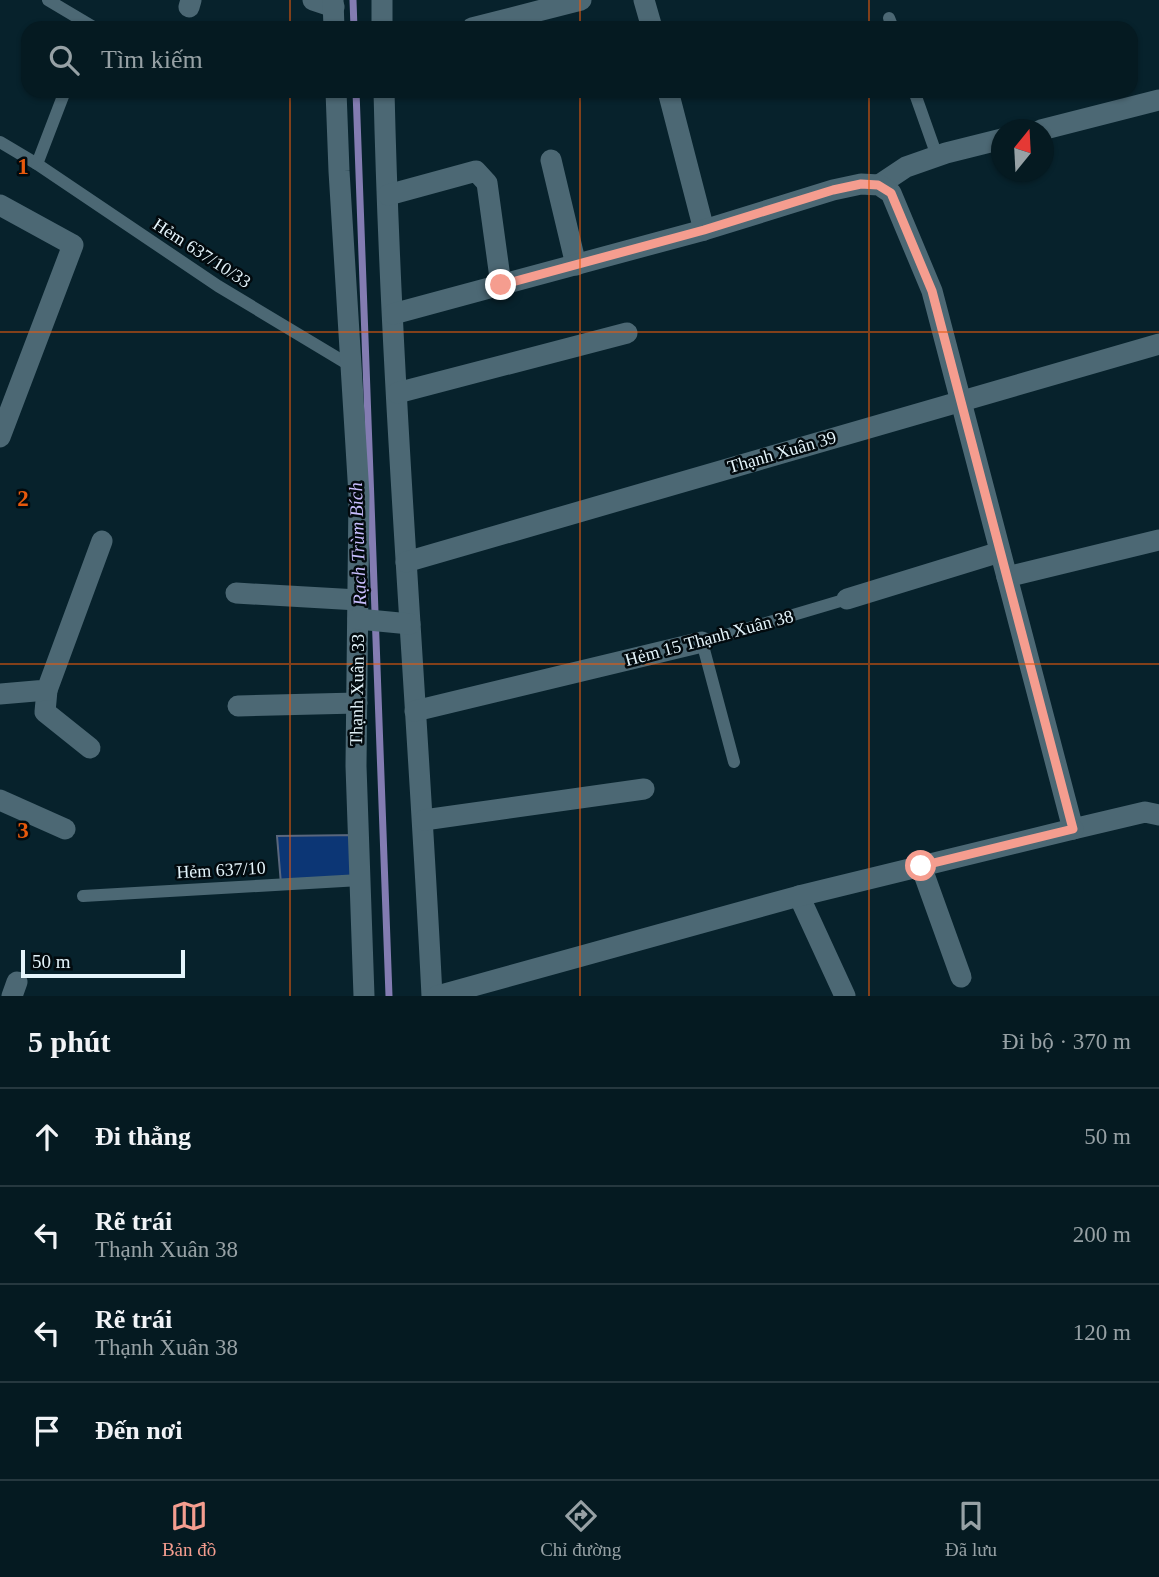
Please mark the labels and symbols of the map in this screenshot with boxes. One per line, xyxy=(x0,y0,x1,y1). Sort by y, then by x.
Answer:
north arrow xyxy=(991,119,1054,182)
text: 1 xyxy=(17,154,29,179)
street label: Hẻm 637/10/33 xyxy=(149,214,255,292)
route end xyxy=(485,269,516,300)
street label: Thạnh Xuân 39 xyxy=(725,427,839,477)
water label: Rạch Trùm Bích xyxy=(345,482,370,607)
text: 2 xyxy=(17,486,29,511)
street label: Hẻm 15 Thạnh Xuân 38 xyxy=(623,606,795,670)
street label: Thạnh Xuân 33 xyxy=(346,634,368,746)
text: 3 xyxy=(17,818,29,843)
route start xyxy=(905,850,936,881)
street label: Hẻm 637/10 xyxy=(176,858,266,882)
scale bar xyxy=(21,947,186,979)

